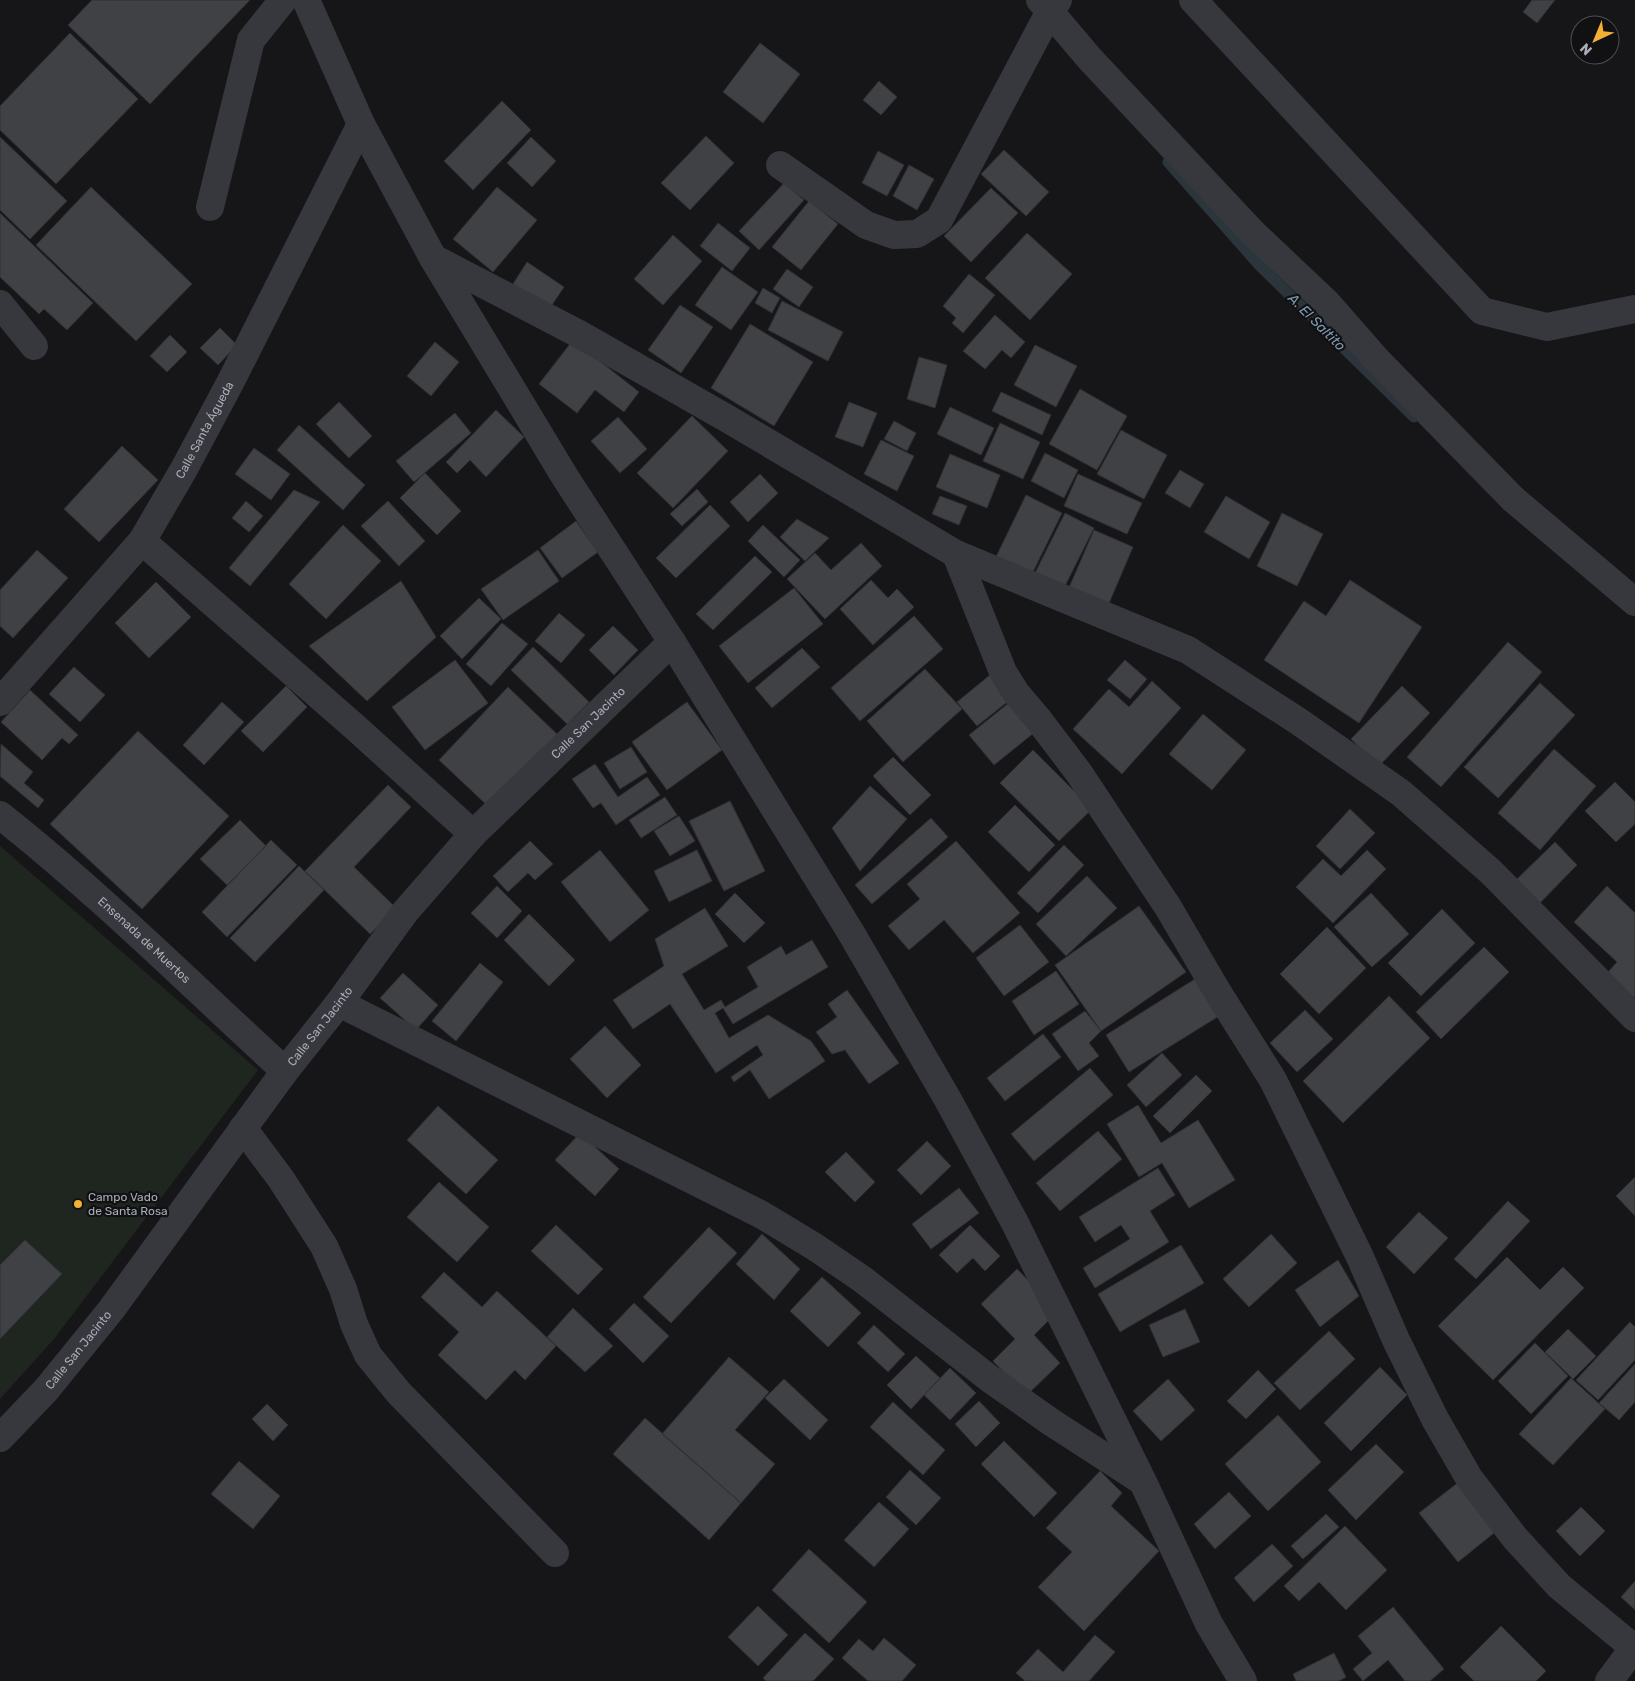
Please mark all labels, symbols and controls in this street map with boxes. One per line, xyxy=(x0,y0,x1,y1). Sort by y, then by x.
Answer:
north arrow xyxy=(1570,15,1620,65)
text: N xyxy=(1577,39,1596,59)
water label: A. El Saltito xyxy=(1284,289,1349,355)
street label: Calle Santa Águeda xyxy=(173,379,236,481)
street label: Calle San Jacinto xyxy=(548,684,628,762)
street label: Ensenada de Muertos xyxy=(95,894,193,986)
street label: Calle San Jacinto xyxy=(285,984,356,1069)
place label: Campo Vado de Santa Rosa xyxy=(88,1190,168,1218)
marker: Campo Vado de Santa Rosa xyxy=(72,1198,84,1210)
street label: Calle San Jacinto xyxy=(42,1308,115,1392)

